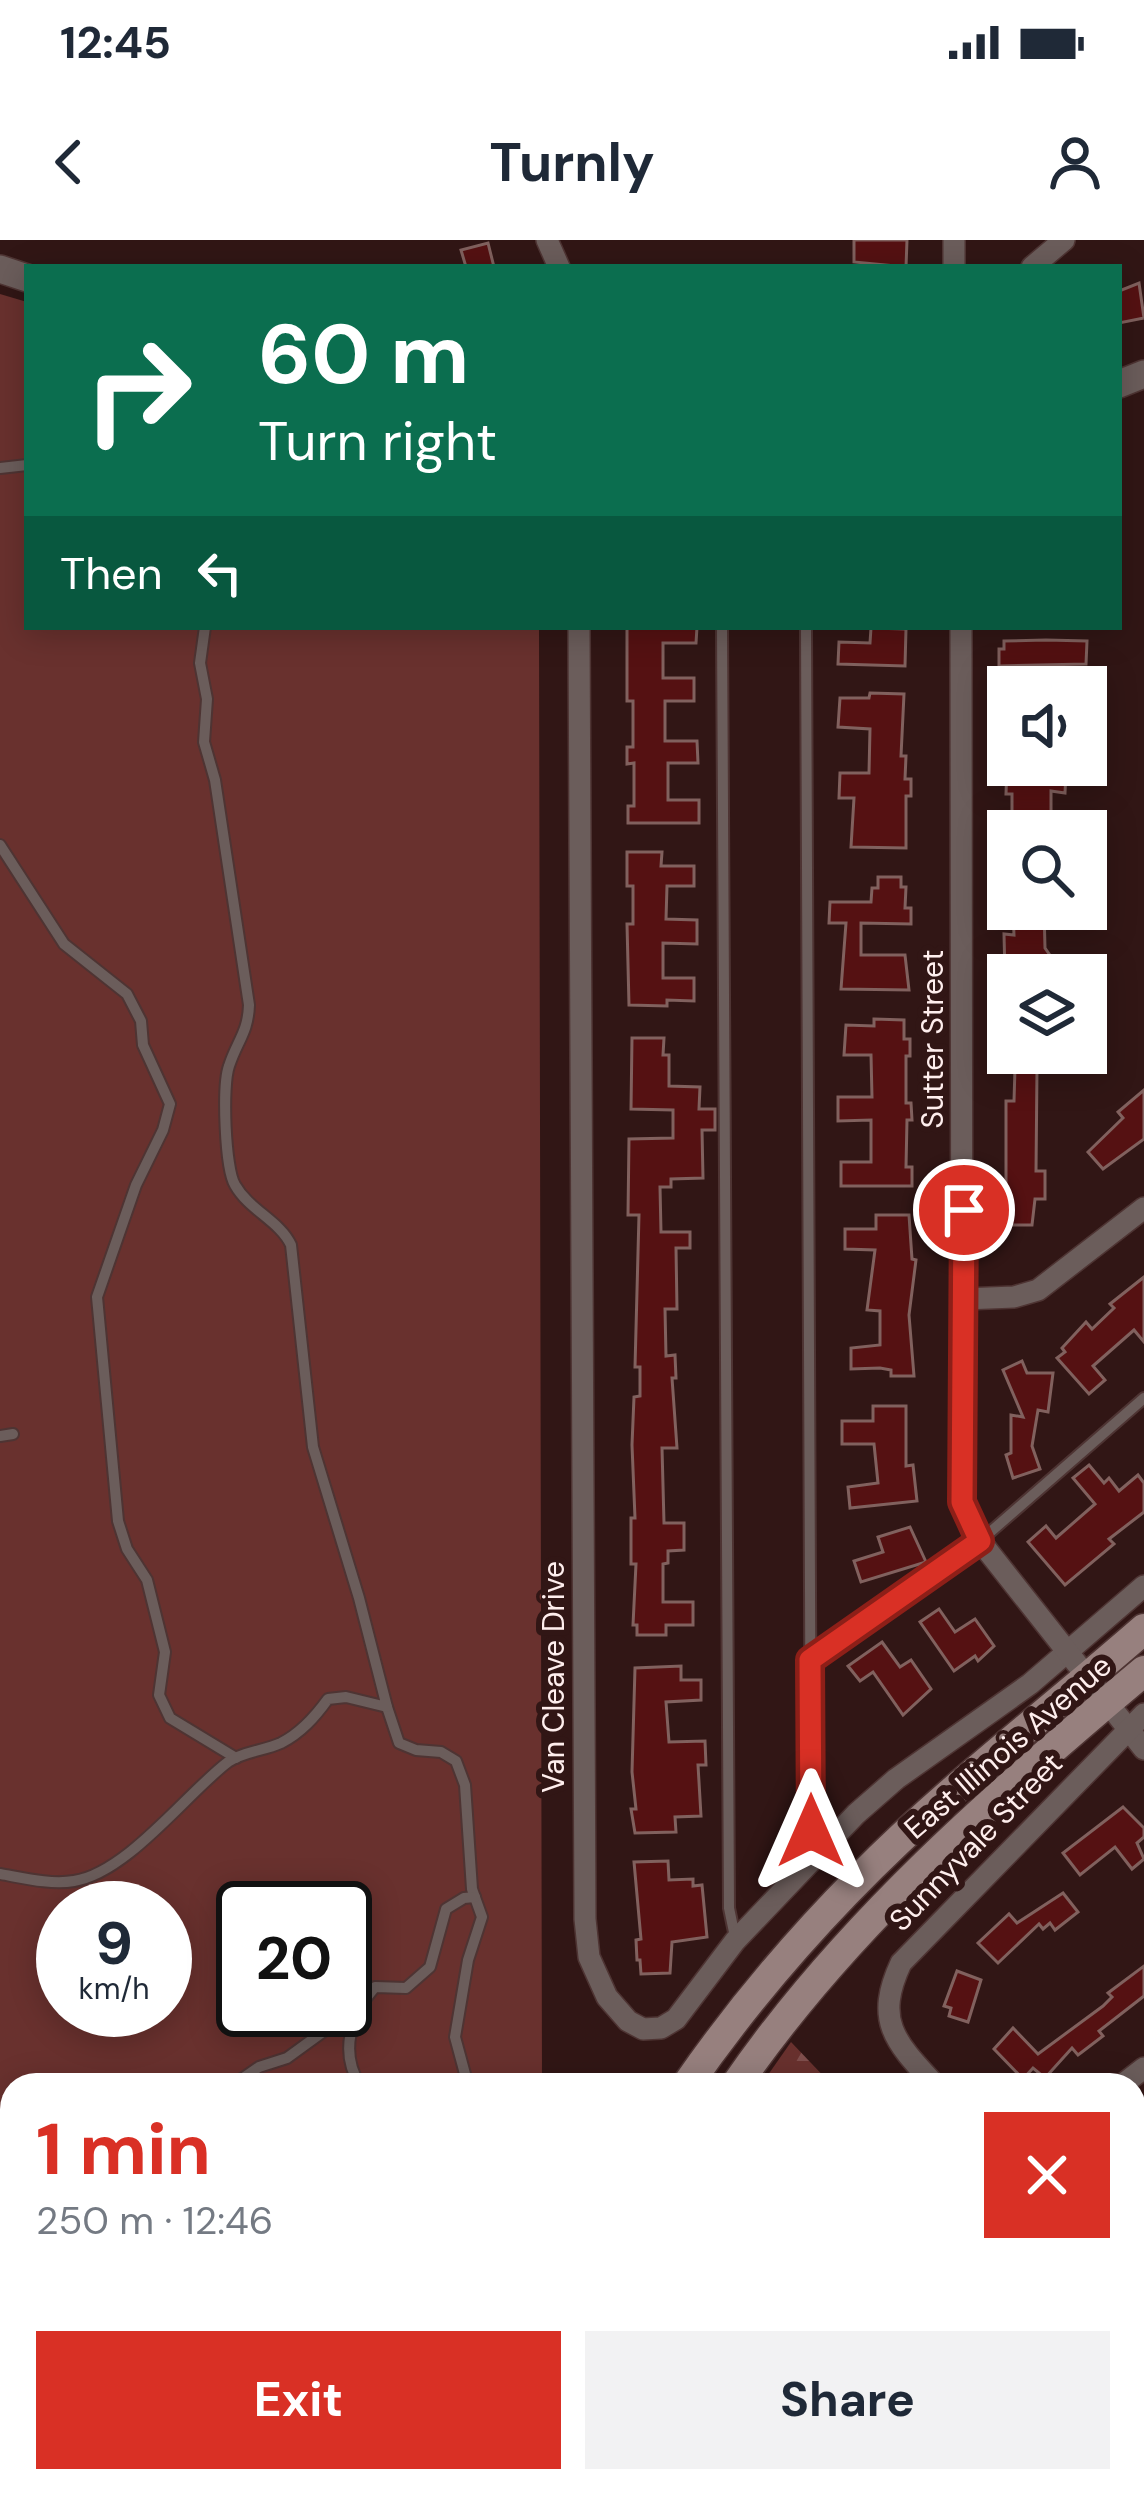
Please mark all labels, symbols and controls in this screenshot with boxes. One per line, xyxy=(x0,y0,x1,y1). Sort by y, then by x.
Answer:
text: 12:45 xyxy=(60,13,171,72)
text: Turnly xyxy=(489,127,655,198)
icon: back xyxy=(36,129,102,195)
icon: person xyxy=(1042,129,1108,195)
text: 60 m xyxy=(258,300,469,409)
icon: right xyxy=(60,312,216,468)
text: Turn right xyxy=(258,406,497,477)
icon: left xyxy=(187,540,253,606)
text: Then xyxy=(60,544,163,603)
map controls xyxy=(987,666,1107,1074)
button: sound xyxy=(987,666,1107,786)
button: search xyxy=(987,810,1107,930)
street label: Sutter Street xyxy=(913,950,952,1128)
button: layers xyxy=(987,954,1107,1074)
pin xyxy=(913,1159,1015,1261)
icon: arrive xyxy=(931,1177,997,1243)
street label: Van Cleave Drive xyxy=(534,1561,573,1793)
street label: East Illinois Avenue xyxy=(896,1646,1119,1847)
street label: Sunnyvale Street xyxy=(881,1744,1071,1939)
position arrow xyxy=(748,1768,874,1894)
speed limit sign: 20 xyxy=(216,1881,372,2037)
text: 9 xyxy=(95,1904,133,1983)
text: km/h xyxy=(79,1969,149,2008)
text: 1 min xyxy=(36,2103,211,2196)
button: close xyxy=(984,2112,1110,2238)
text: 250 m · 12:46 xyxy=(36,2195,273,2246)
button: Exit xyxy=(36,2331,561,2469)
button: Share xyxy=(585,2331,1110,2469)

